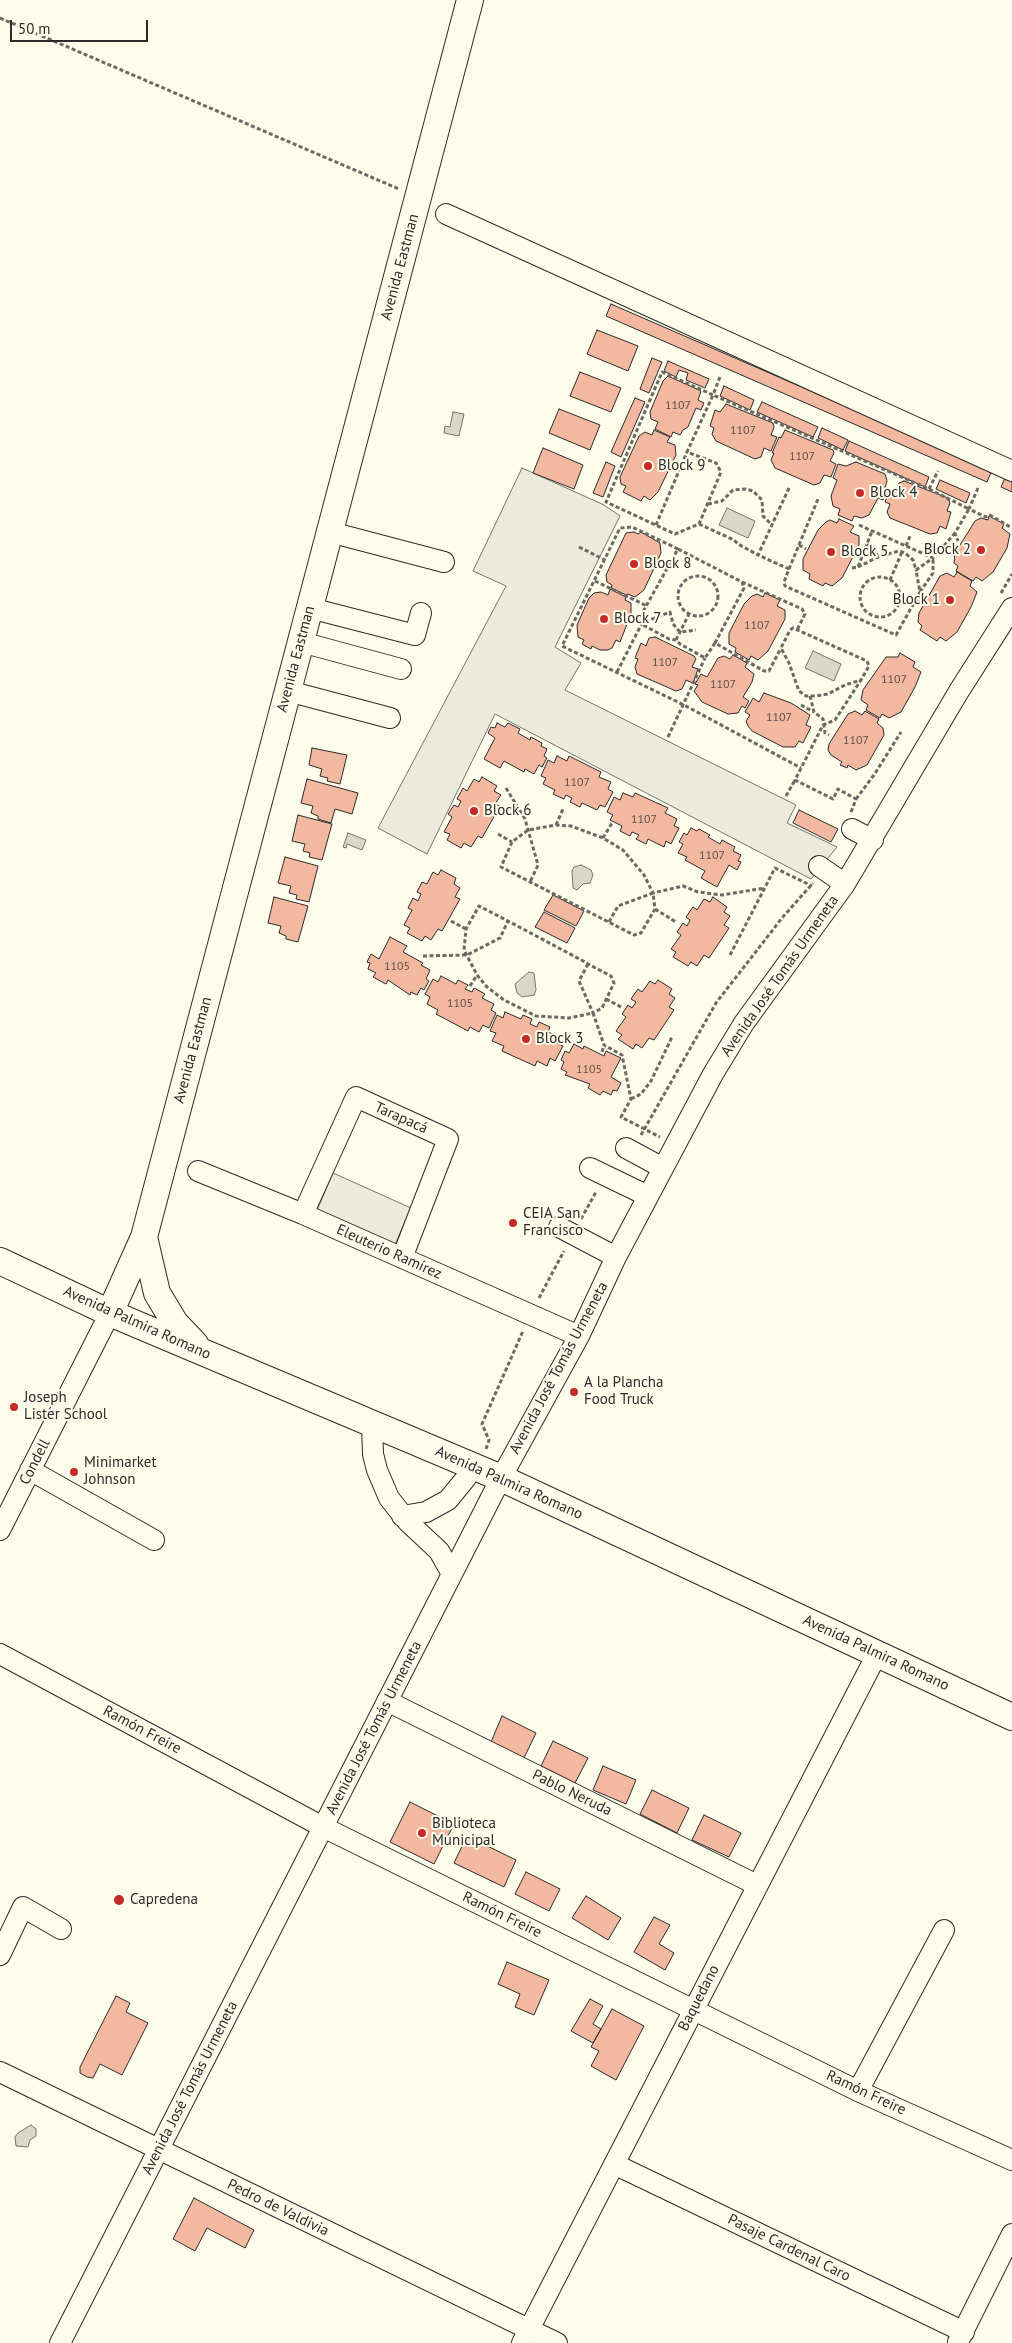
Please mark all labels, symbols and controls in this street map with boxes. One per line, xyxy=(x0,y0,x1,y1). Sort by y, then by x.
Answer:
scale bar xyxy=(12,10,150,42)
text: 50 m xyxy=(18,19,51,38)
street label: Avenida Eastman xyxy=(377,212,423,322)
house number: 1107 xyxy=(665,399,691,413)
house number: 1107 xyxy=(730,424,756,438)
house number: 1107 xyxy=(789,450,815,464)
place label: Block 9 xyxy=(658,457,705,475)
marker: Block 9 xyxy=(642,460,654,472)
place label: Block 4 xyxy=(870,484,917,502)
marker: Block 4 xyxy=(854,487,866,499)
place label: Block 2 xyxy=(924,541,971,559)
place label: Block 5 xyxy=(841,543,888,561)
marker: Block 2 xyxy=(975,544,987,556)
marker: Block 5 xyxy=(825,546,837,558)
place label: Block 8 xyxy=(644,555,691,573)
marker: Block 8 xyxy=(628,558,640,570)
place label: Block 1 xyxy=(893,591,940,609)
marker: Block 1 xyxy=(944,594,956,606)
street label: Avenida Eastman xyxy=(273,604,319,714)
place label: Block 7 xyxy=(614,610,661,628)
marker: Block 7 xyxy=(598,613,610,625)
house number: 1107 xyxy=(744,619,770,633)
house number: 1107 xyxy=(652,656,678,670)
house number: 1107 xyxy=(881,673,907,687)
house number: 1107 xyxy=(710,678,736,692)
house number: 1107 xyxy=(766,711,792,725)
house number: 1107 xyxy=(843,734,869,748)
house number: 1107 xyxy=(564,776,590,790)
place label: Block 6 xyxy=(484,802,531,820)
marker: Block 6 xyxy=(468,805,480,817)
house number: 1107 xyxy=(631,813,657,827)
house number: 1107 xyxy=(699,849,725,863)
street label: Avenida José Tomás Urmeneta xyxy=(717,892,843,1060)
house number: 1105 xyxy=(384,960,410,974)
street label: Avenida Eastman xyxy=(170,995,216,1105)
house number: 1105 xyxy=(447,997,473,1011)
place label: Block 3 xyxy=(536,1030,583,1048)
marker: Block 3 xyxy=(520,1033,532,1045)
house number: 1105 xyxy=(576,1063,602,1077)
street label: Tarapacá xyxy=(372,1098,430,1138)
place label: CEIA San Francisco xyxy=(523,1205,583,1240)
marker: CEIA San Francisco xyxy=(507,1217,519,1229)
street label: Eleuterio Ramírez xyxy=(333,1221,445,1283)
street label: Avenida José Tomás Urmeneta xyxy=(506,1279,612,1457)
street label: Avenida Palmira Romano xyxy=(61,1282,213,1364)
place label: A la Plancha Food Truck xyxy=(584,1374,663,1409)
marker: A la Plancha Food Truck xyxy=(568,1386,580,1398)
place label: Joseph Lister School xyxy=(24,1389,107,1424)
marker: Joseph Lister School xyxy=(8,1401,20,1413)
street label: Condell xyxy=(16,1436,54,1488)
street label: Avenida Palmira Romano xyxy=(433,1442,585,1524)
place label: Minimarket Johnson xyxy=(84,1454,157,1489)
marker: Minimarket Johnson xyxy=(68,1466,80,1478)
street label: Avenida Palmira Romano xyxy=(800,1611,952,1695)
street label: Avenida José Tomás Urmeneta xyxy=(322,1638,426,1818)
street label: Ramón Freire xyxy=(100,1702,184,1758)
street label: Pablo Neruda xyxy=(529,1766,615,1820)
place label: Biblioteca Municipal xyxy=(432,1815,496,1850)
marker: Biblioteca Municipal xyxy=(416,1827,428,1839)
street label: Ramón Freire xyxy=(459,1888,545,1942)
place label: Capredena xyxy=(130,1891,198,1909)
marker: Capredena xyxy=(112,1893,126,1907)
street label: Baquedano xyxy=(675,1962,723,2034)
street label: Avenida José Tomás Urmeneta xyxy=(138,1998,242,2178)
street label: Ramón Freire xyxy=(823,2067,909,2119)
street label: Pedro de Valdivia xyxy=(224,2176,332,2240)
street label: Pasaje Cardenal Caro xyxy=(725,2211,853,2285)

